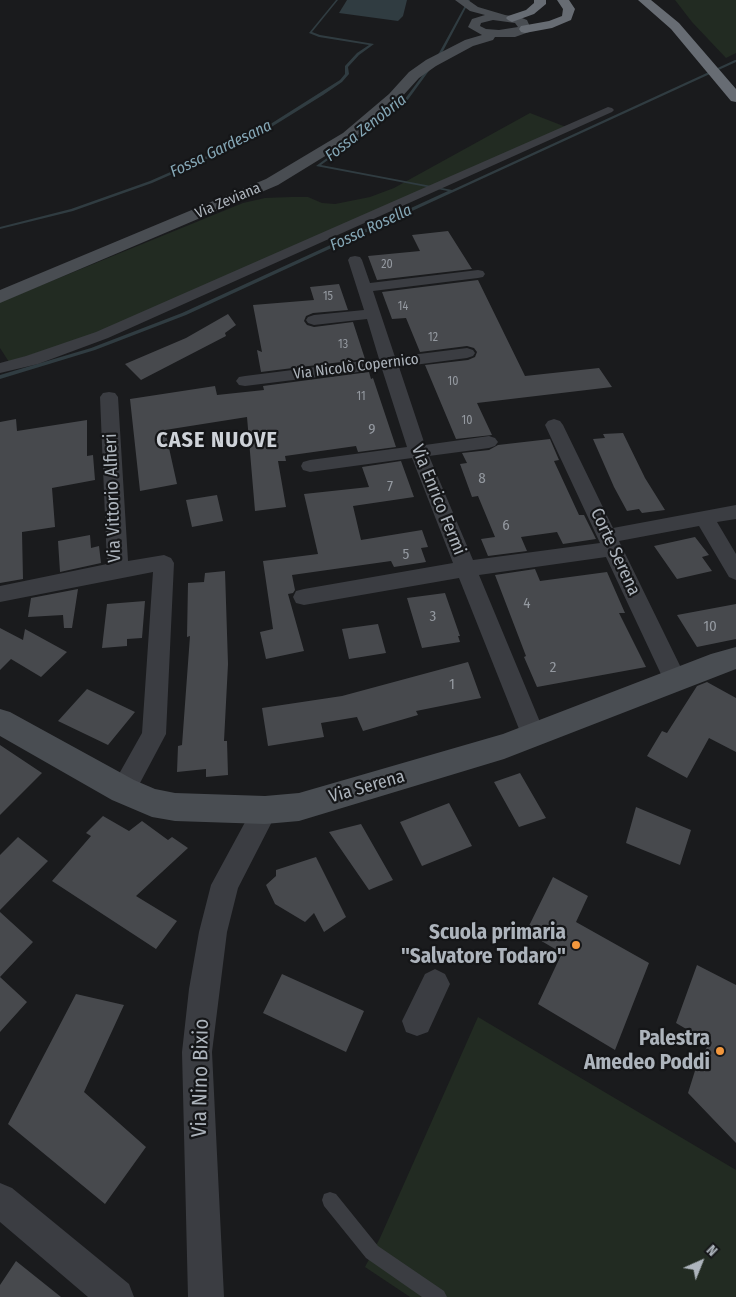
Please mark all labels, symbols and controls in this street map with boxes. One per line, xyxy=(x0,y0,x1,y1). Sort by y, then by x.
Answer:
water label: Fossa Zenobria xyxy=(322,90,410,166)
water label: Fossa Gardesana xyxy=(167,116,275,182)
street label: Via Zeviana xyxy=(193,179,263,223)
water label: Fossa Rosella xyxy=(327,201,415,255)
house number: 20 xyxy=(381,258,393,272)
house number: 15 xyxy=(323,290,333,304)
house number: 14 xyxy=(398,300,408,314)
house number: 12 xyxy=(428,331,438,345)
house number: 13 xyxy=(338,338,348,352)
street label: Via Nicolò Copernico xyxy=(292,350,420,384)
house number: 10 xyxy=(448,375,458,389)
house number: 11 xyxy=(356,390,366,404)
house number: 10 xyxy=(462,414,472,428)
house number: 9 xyxy=(368,421,376,439)
district label: CASE NUOVE xyxy=(155,428,279,454)
street label: Via Vittorio Alfieri xyxy=(100,433,126,563)
street label: Via Enrico Fermi xyxy=(406,442,470,558)
house number: 8 xyxy=(478,470,486,488)
house number: 7 xyxy=(387,478,393,496)
street label: Corte Serena xyxy=(585,505,645,599)
house number: 6 xyxy=(502,517,510,535)
house number: 5 xyxy=(403,546,409,564)
house number: 4 xyxy=(523,595,531,613)
house number: 3 xyxy=(430,608,436,626)
house number: 10 xyxy=(703,618,717,636)
house number: 2 xyxy=(550,659,556,677)
house number: 1 xyxy=(449,676,455,694)
street label: Via Serena xyxy=(327,766,407,808)
place label: Scuola primaria "Salvatore Todaro" xyxy=(401,920,566,970)
marker: Scuola primaria "Salvatore Todaro" xyxy=(570,939,582,951)
street label: Via Nino Bixio xyxy=(187,1018,215,1138)
place label: Palestra Amedeo Poddi xyxy=(584,1026,710,1076)
marker: Palestra Amedeo Poddi xyxy=(714,1045,726,1057)
north arrow xyxy=(676,1237,726,1287)
text: N xyxy=(703,1242,721,1260)

